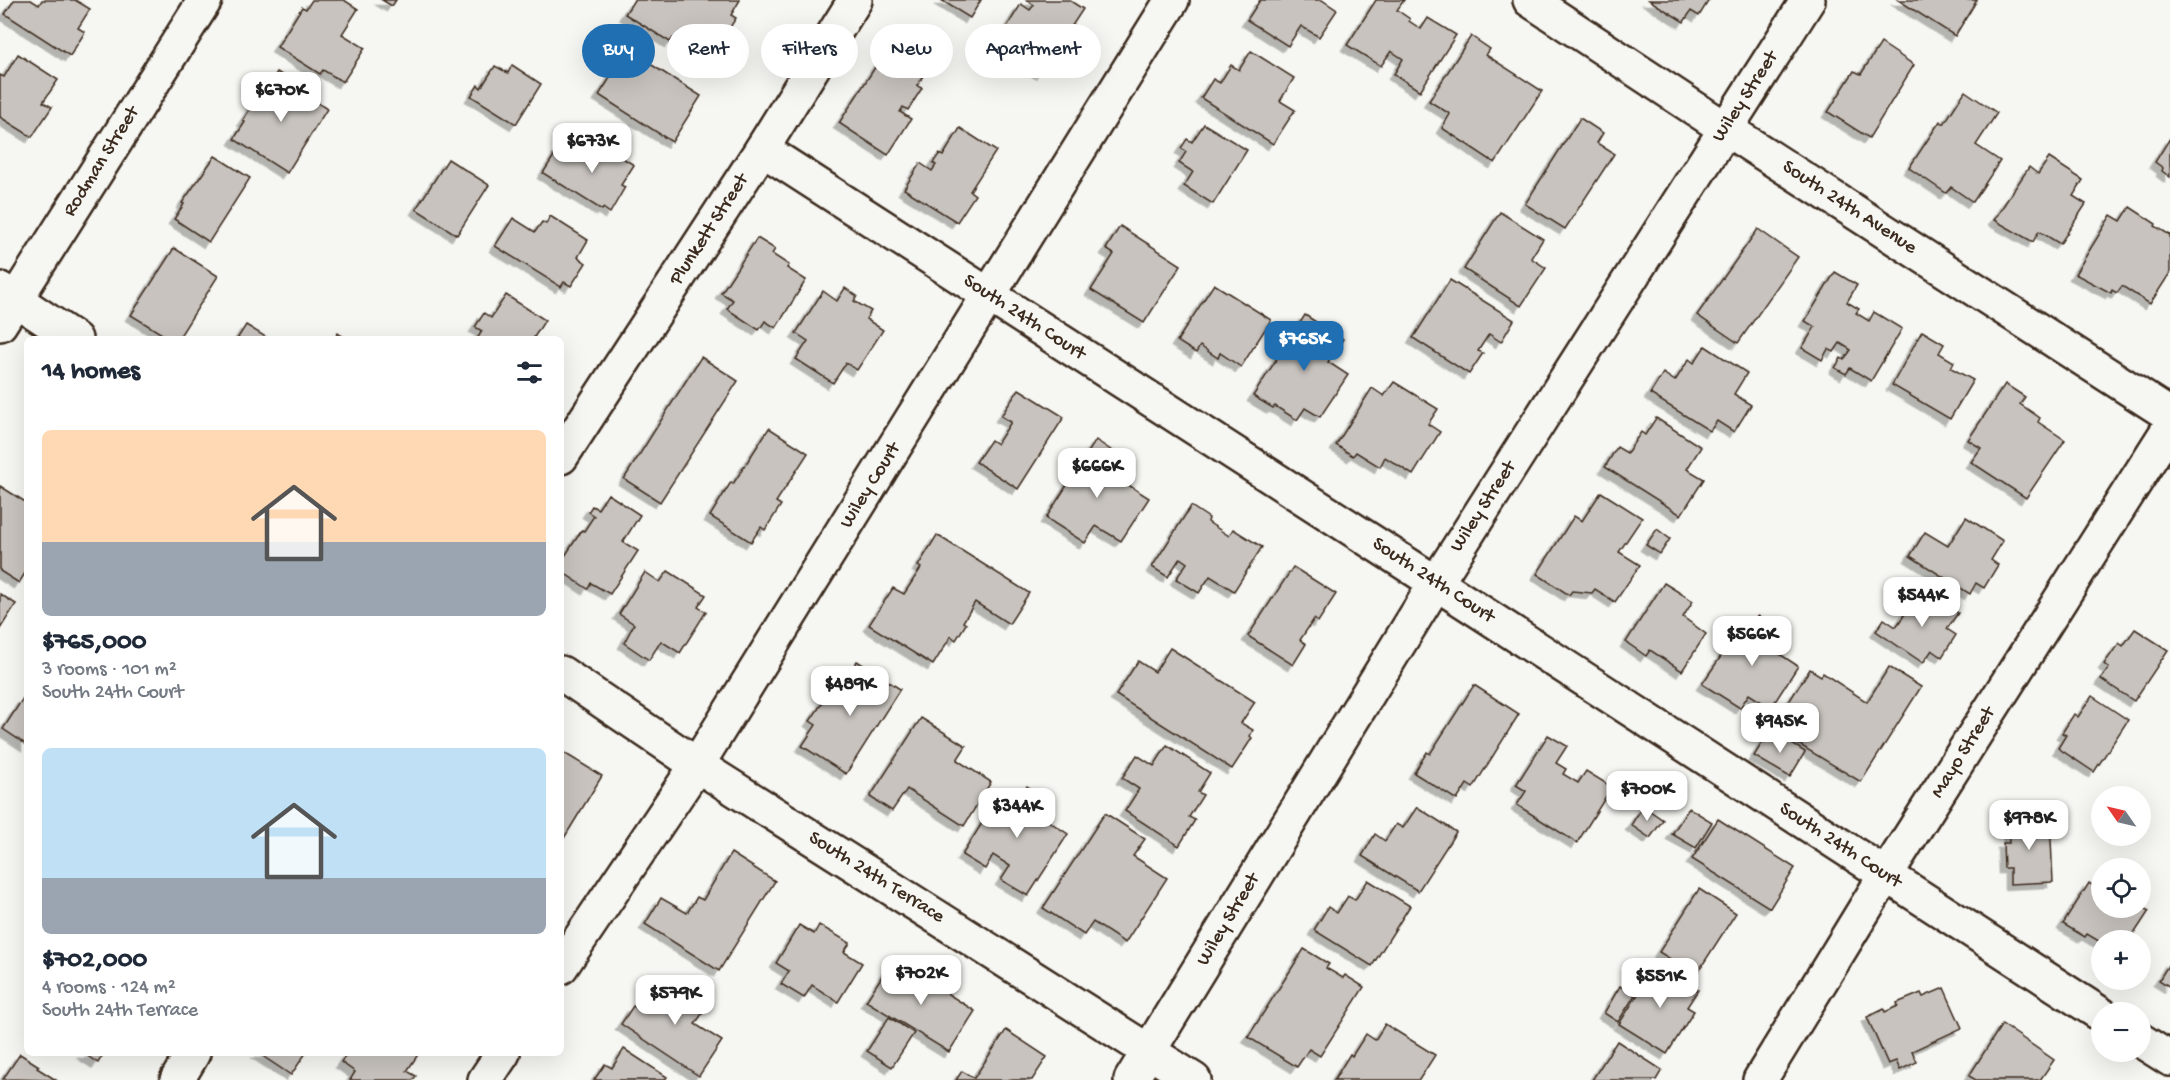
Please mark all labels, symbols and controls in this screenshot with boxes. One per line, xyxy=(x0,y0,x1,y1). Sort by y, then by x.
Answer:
chip: Buy xyxy=(582,24,655,78)
chip: Rent xyxy=(667,24,749,78)
chip: Filters xyxy=(761,24,858,78)
chip: New xyxy=(870,24,953,78)
chip: Apartment xyxy=(965,24,1101,78)
street label: Wiley Street xyxy=(1708,46,1785,147)
pin: $670K xyxy=(239,72,323,123)
text: $670K xyxy=(255,80,307,103)
street label: Rodman Street xyxy=(59,101,146,221)
pin: $673K xyxy=(550,123,634,174)
text: $673K xyxy=(567,131,617,154)
street label: South 24th Avenue xyxy=(1777,156,1921,260)
street label: Plunkett Street xyxy=(665,169,755,291)
street label: South 24th Court xyxy=(958,270,1091,367)
pin: $765K xyxy=(1262,321,1346,372)
text: $765K xyxy=(1278,329,1330,352)
icon: filters xyxy=(513,356,546,389)
text: 14 homes xyxy=(42,357,140,388)
street label: Wiley Court xyxy=(836,437,907,533)
pin: $666K xyxy=(1055,448,1139,499)
text: $666K xyxy=(1072,456,1122,479)
street label: Wiley Street xyxy=(1446,456,1523,557)
icon: home xyxy=(240,469,348,577)
street label: South 24th Court xyxy=(1367,533,1500,630)
pin: $544K xyxy=(1880,577,1964,628)
text: $544K xyxy=(1897,585,1947,608)
pin: $566K xyxy=(1710,616,1794,667)
text: $566K xyxy=(1727,624,1777,647)
text: $765,000 xyxy=(42,628,147,659)
text: 3 rooms · 101 m² xyxy=(42,659,177,682)
pin: $489K xyxy=(808,666,892,717)
text: $489K xyxy=(825,674,875,697)
text: South 24th Court xyxy=(42,682,183,705)
street label: Mayo Street xyxy=(1927,702,2002,803)
pin: $945K xyxy=(1738,703,1822,754)
text: $945K xyxy=(1755,711,1805,734)
pin: $700K xyxy=(1605,771,1689,822)
text: $700K xyxy=(1620,779,1674,802)
north arrow xyxy=(2091,786,2151,846)
map controls xyxy=(2091,786,2151,1062)
icon: home xyxy=(240,787,348,895)
pin: $344K xyxy=(975,788,1059,839)
text: $344K xyxy=(992,796,1042,819)
street label: South 24th Court xyxy=(1774,798,1907,895)
pin: $978K xyxy=(1987,800,2071,851)
text: $978K xyxy=(2003,808,2055,831)
street label: South 24th Terrace xyxy=(804,827,949,929)
button: locate xyxy=(2091,858,2151,918)
street label: Wiley Street xyxy=(1192,868,1267,970)
button: + xyxy=(2091,930,2151,990)
text: $702,000 xyxy=(42,946,147,977)
pin: $702K xyxy=(879,955,963,1006)
pin: $551K xyxy=(1618,958,1702,1009)
text: $702K xyxy=(895,963,947,986)
text: $551K xyxy=(1635,966,1685,989)
pin: $579K xyxy=(633,975,717,1026)
text: 4 rooms · 124 m² xyxy=(42,977,176,1000)
text: $579K xyxy=(650,983,700,1006)
text: South 24th Terrace xyxy=(42,1000,198,1023)
button: − xyxy=(2091,1002,2151,1062)

